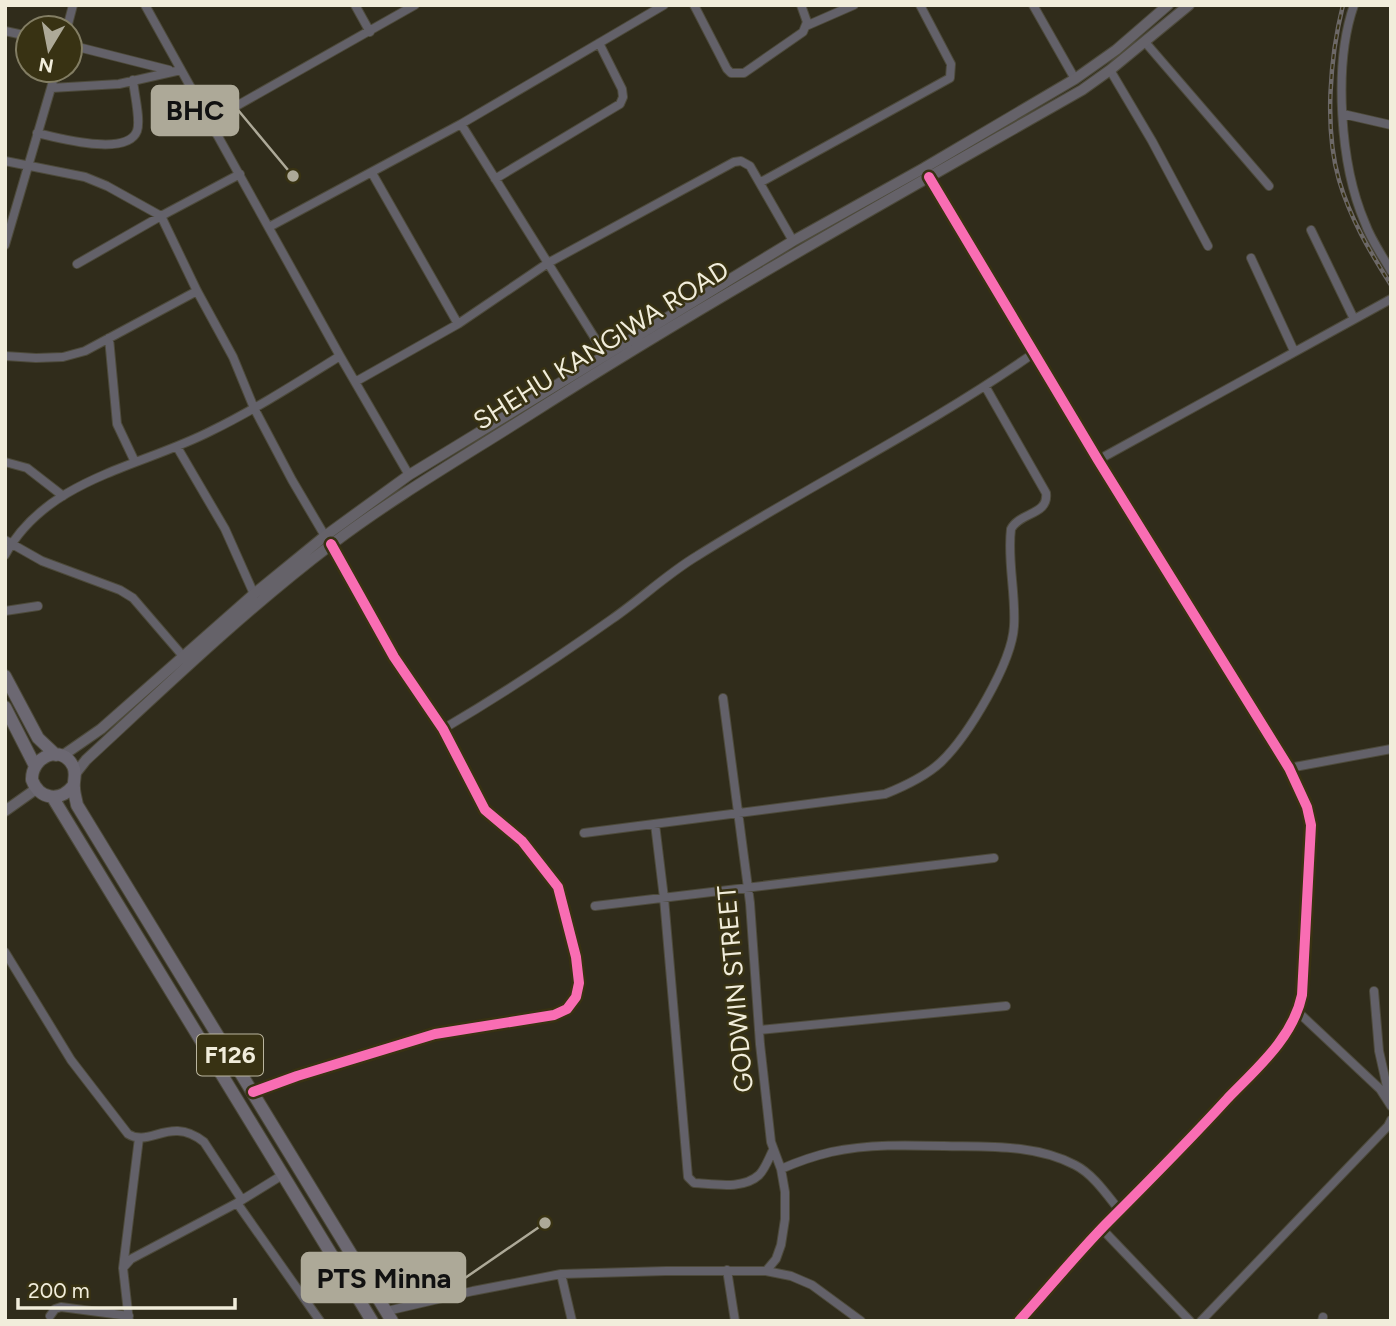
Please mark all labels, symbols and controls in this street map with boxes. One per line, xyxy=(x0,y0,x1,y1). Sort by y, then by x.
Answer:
north arrow xyxy=(14,14,84,84)
text: N xyxy=(37,53,55,78)
callout: BHC xyxy=(152,86,238,135)
text: BHC xyxy=(166,93,224,127)
street label: SHEHU KANGIWA ROAD xyxy=(467,253,735,437)
street label: GODWIN STREET xyxy=(710,883,760,1094)
road number: F126 xyxy=(197,1035,263,1076)
callout: PTS Minna xyxy=(302,1253,465,1302)
text: PTS Minna xyxy=(317,1261,451,1295)
scale bar xyxy=(18,1266,234,1310)
text: 200 m xyxy=(28,1278,90,1303)

